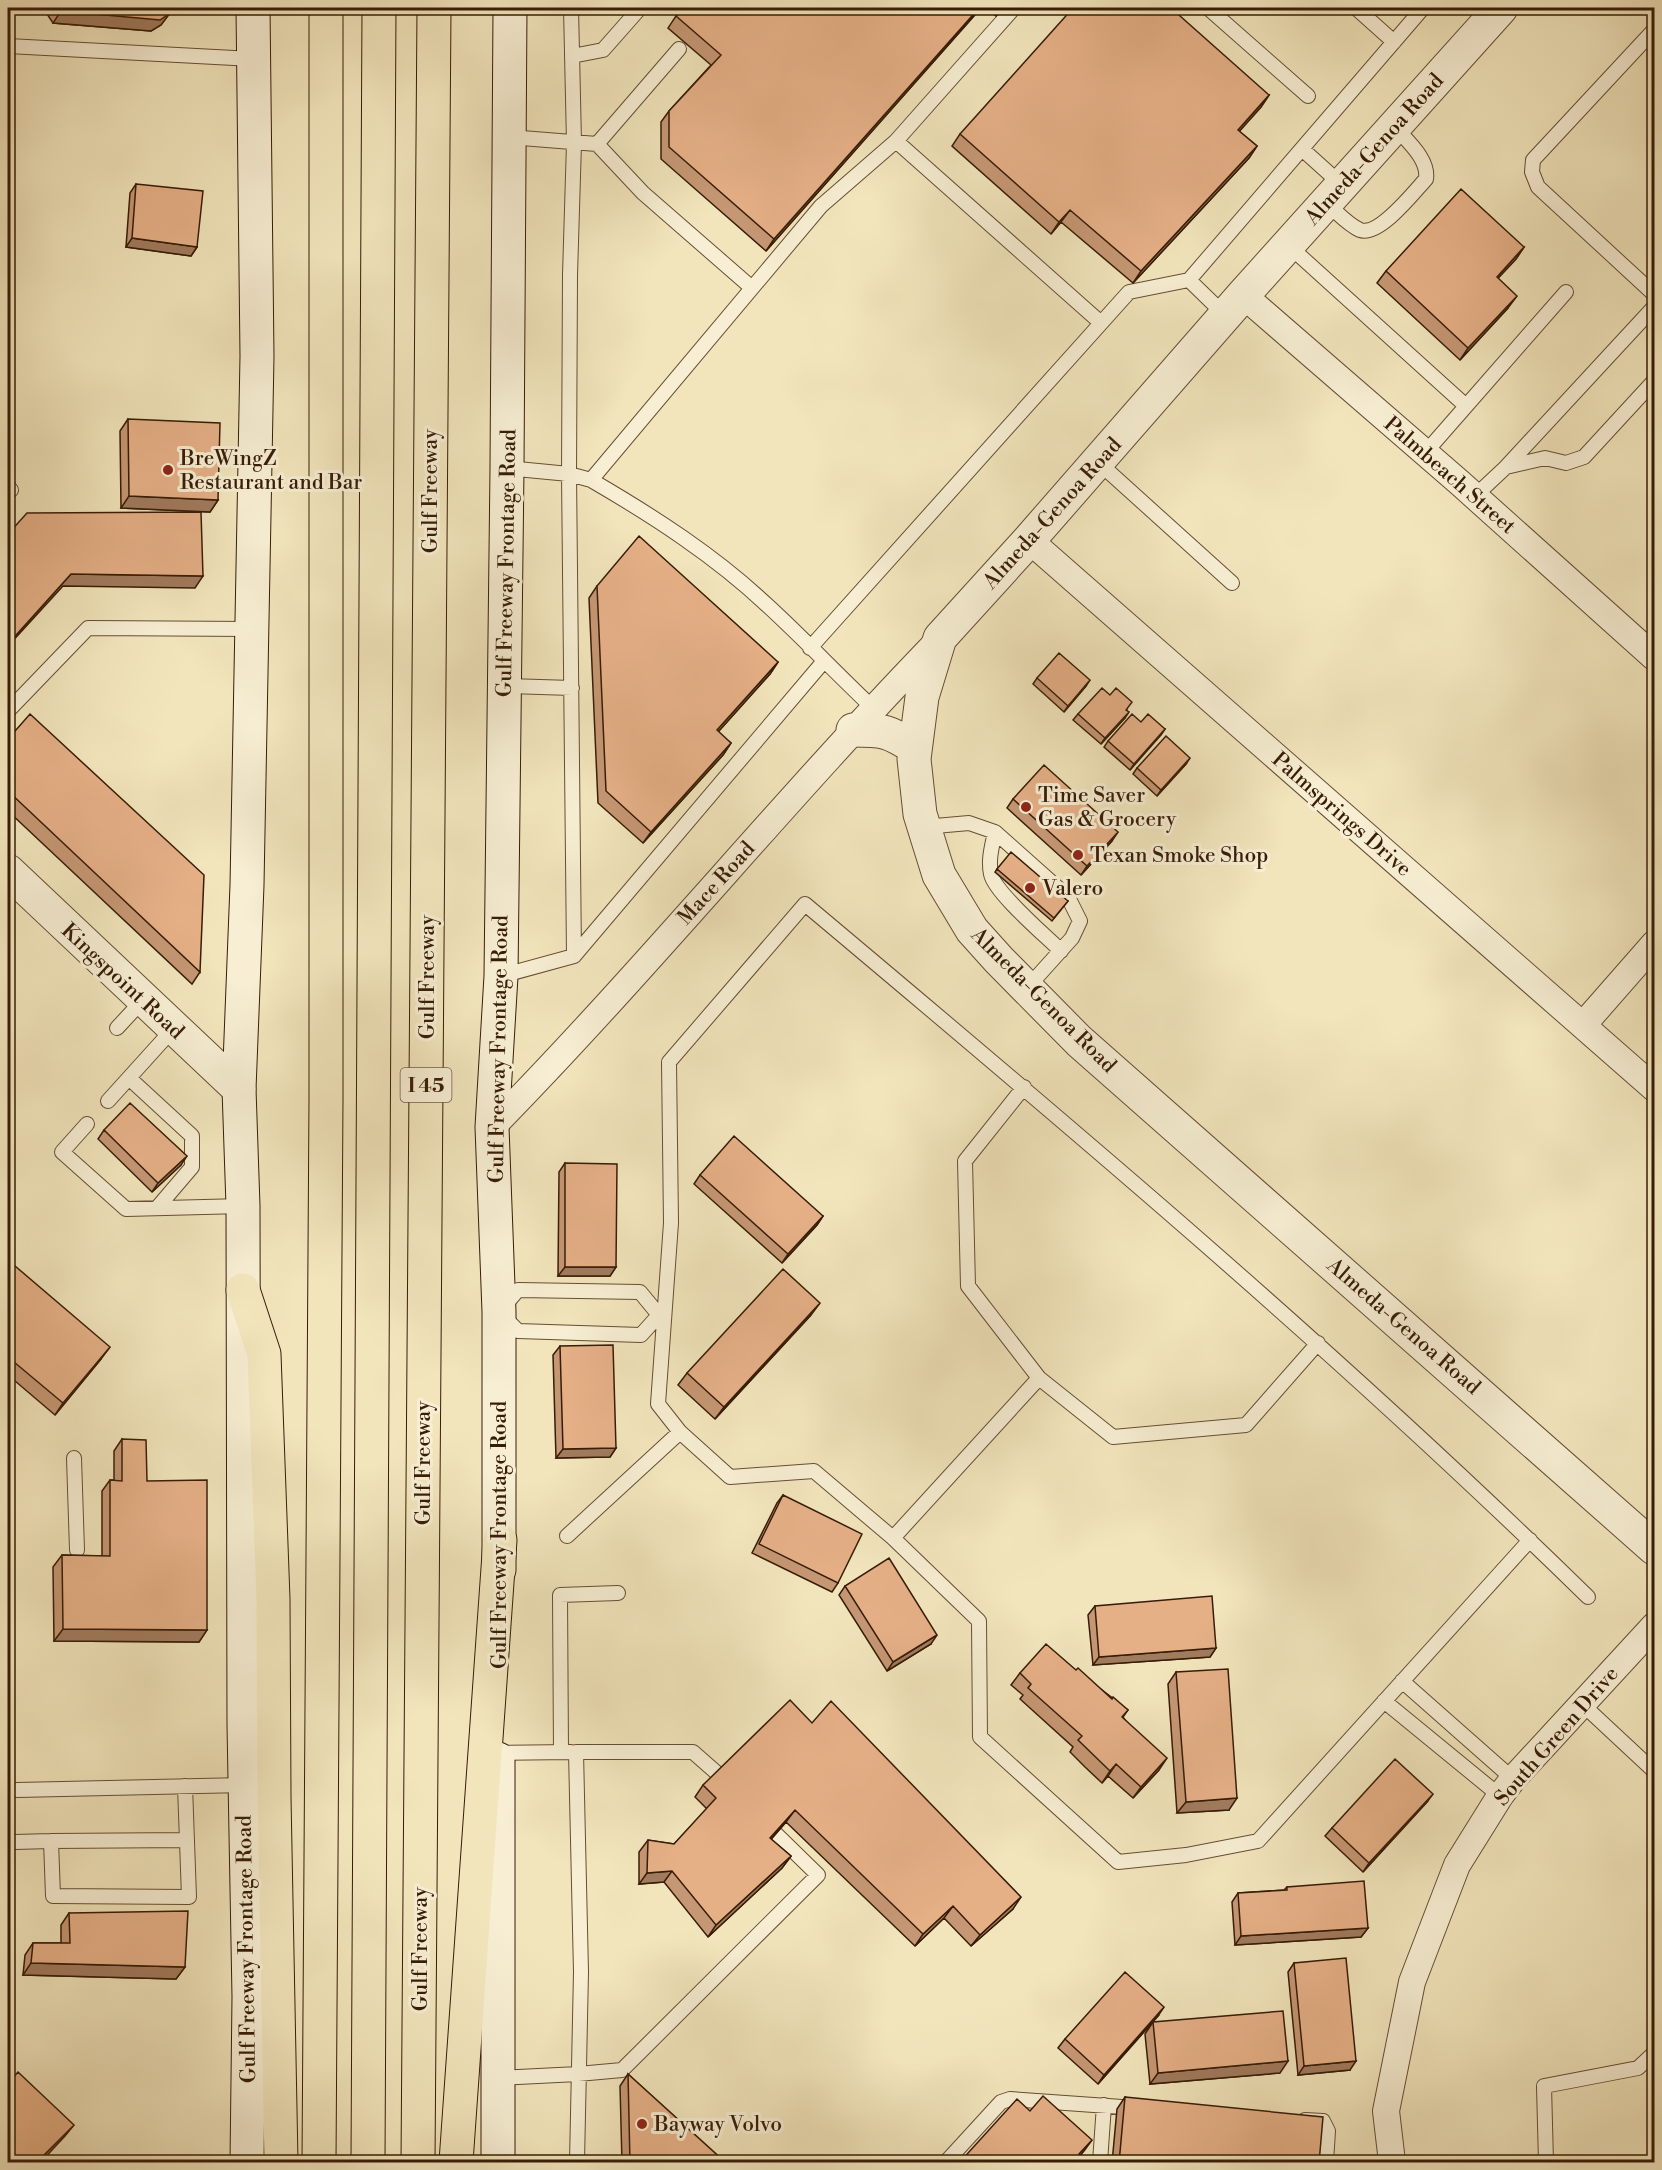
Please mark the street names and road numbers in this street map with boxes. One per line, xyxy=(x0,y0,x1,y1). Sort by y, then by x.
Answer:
street label: Almeda-Genoa Road xyxy=(1299,68,1450,232)
street label: Palmbeach Street xyxy=(1378,411,1521,540)
street label: Gulf Freeway xyxy=(418,428,444,553)
street label: Gulf Freeway Frontage Road xyxy=(492,429,522,697)
street label: Almeda-Genoa Road xyxy=(977,432,1128,596)
street label: Palmsprings Drive xyxy=(1266,747,1417,883)
street label: Mace Road xyxy=(672,836,761,931)
street label: Gulf Freeway xyxy=(415,914,441,1039)
street label: Gulf Freeway Frontage Road xyxy=(484,915,514,1183)
street label: Kingspoint Road xyxy=(55,918,189,1045)
street label: Almeda-Genoa Road xyxy=(964,922,1121,1079)
road number: I 45 xyxy=(400,1068,452,1102)
street label: Almeda-Genoa Road xyxy=(1320,1252,1486,1401)
street label: Gulf Freeway xyxy=(411,1400,437,1525)
street label: Gulf Freeway Frontage Road xyxy=(487,1401,513,1669)
street label: South Green Drive xyxy=(1489,1662,1624,1812)
street label: Gulf Freeway Frontage Road xyxy=(232,1815,262,2083)
street label: Gulf Freeway xyxy=(408,1886,434,2011)

